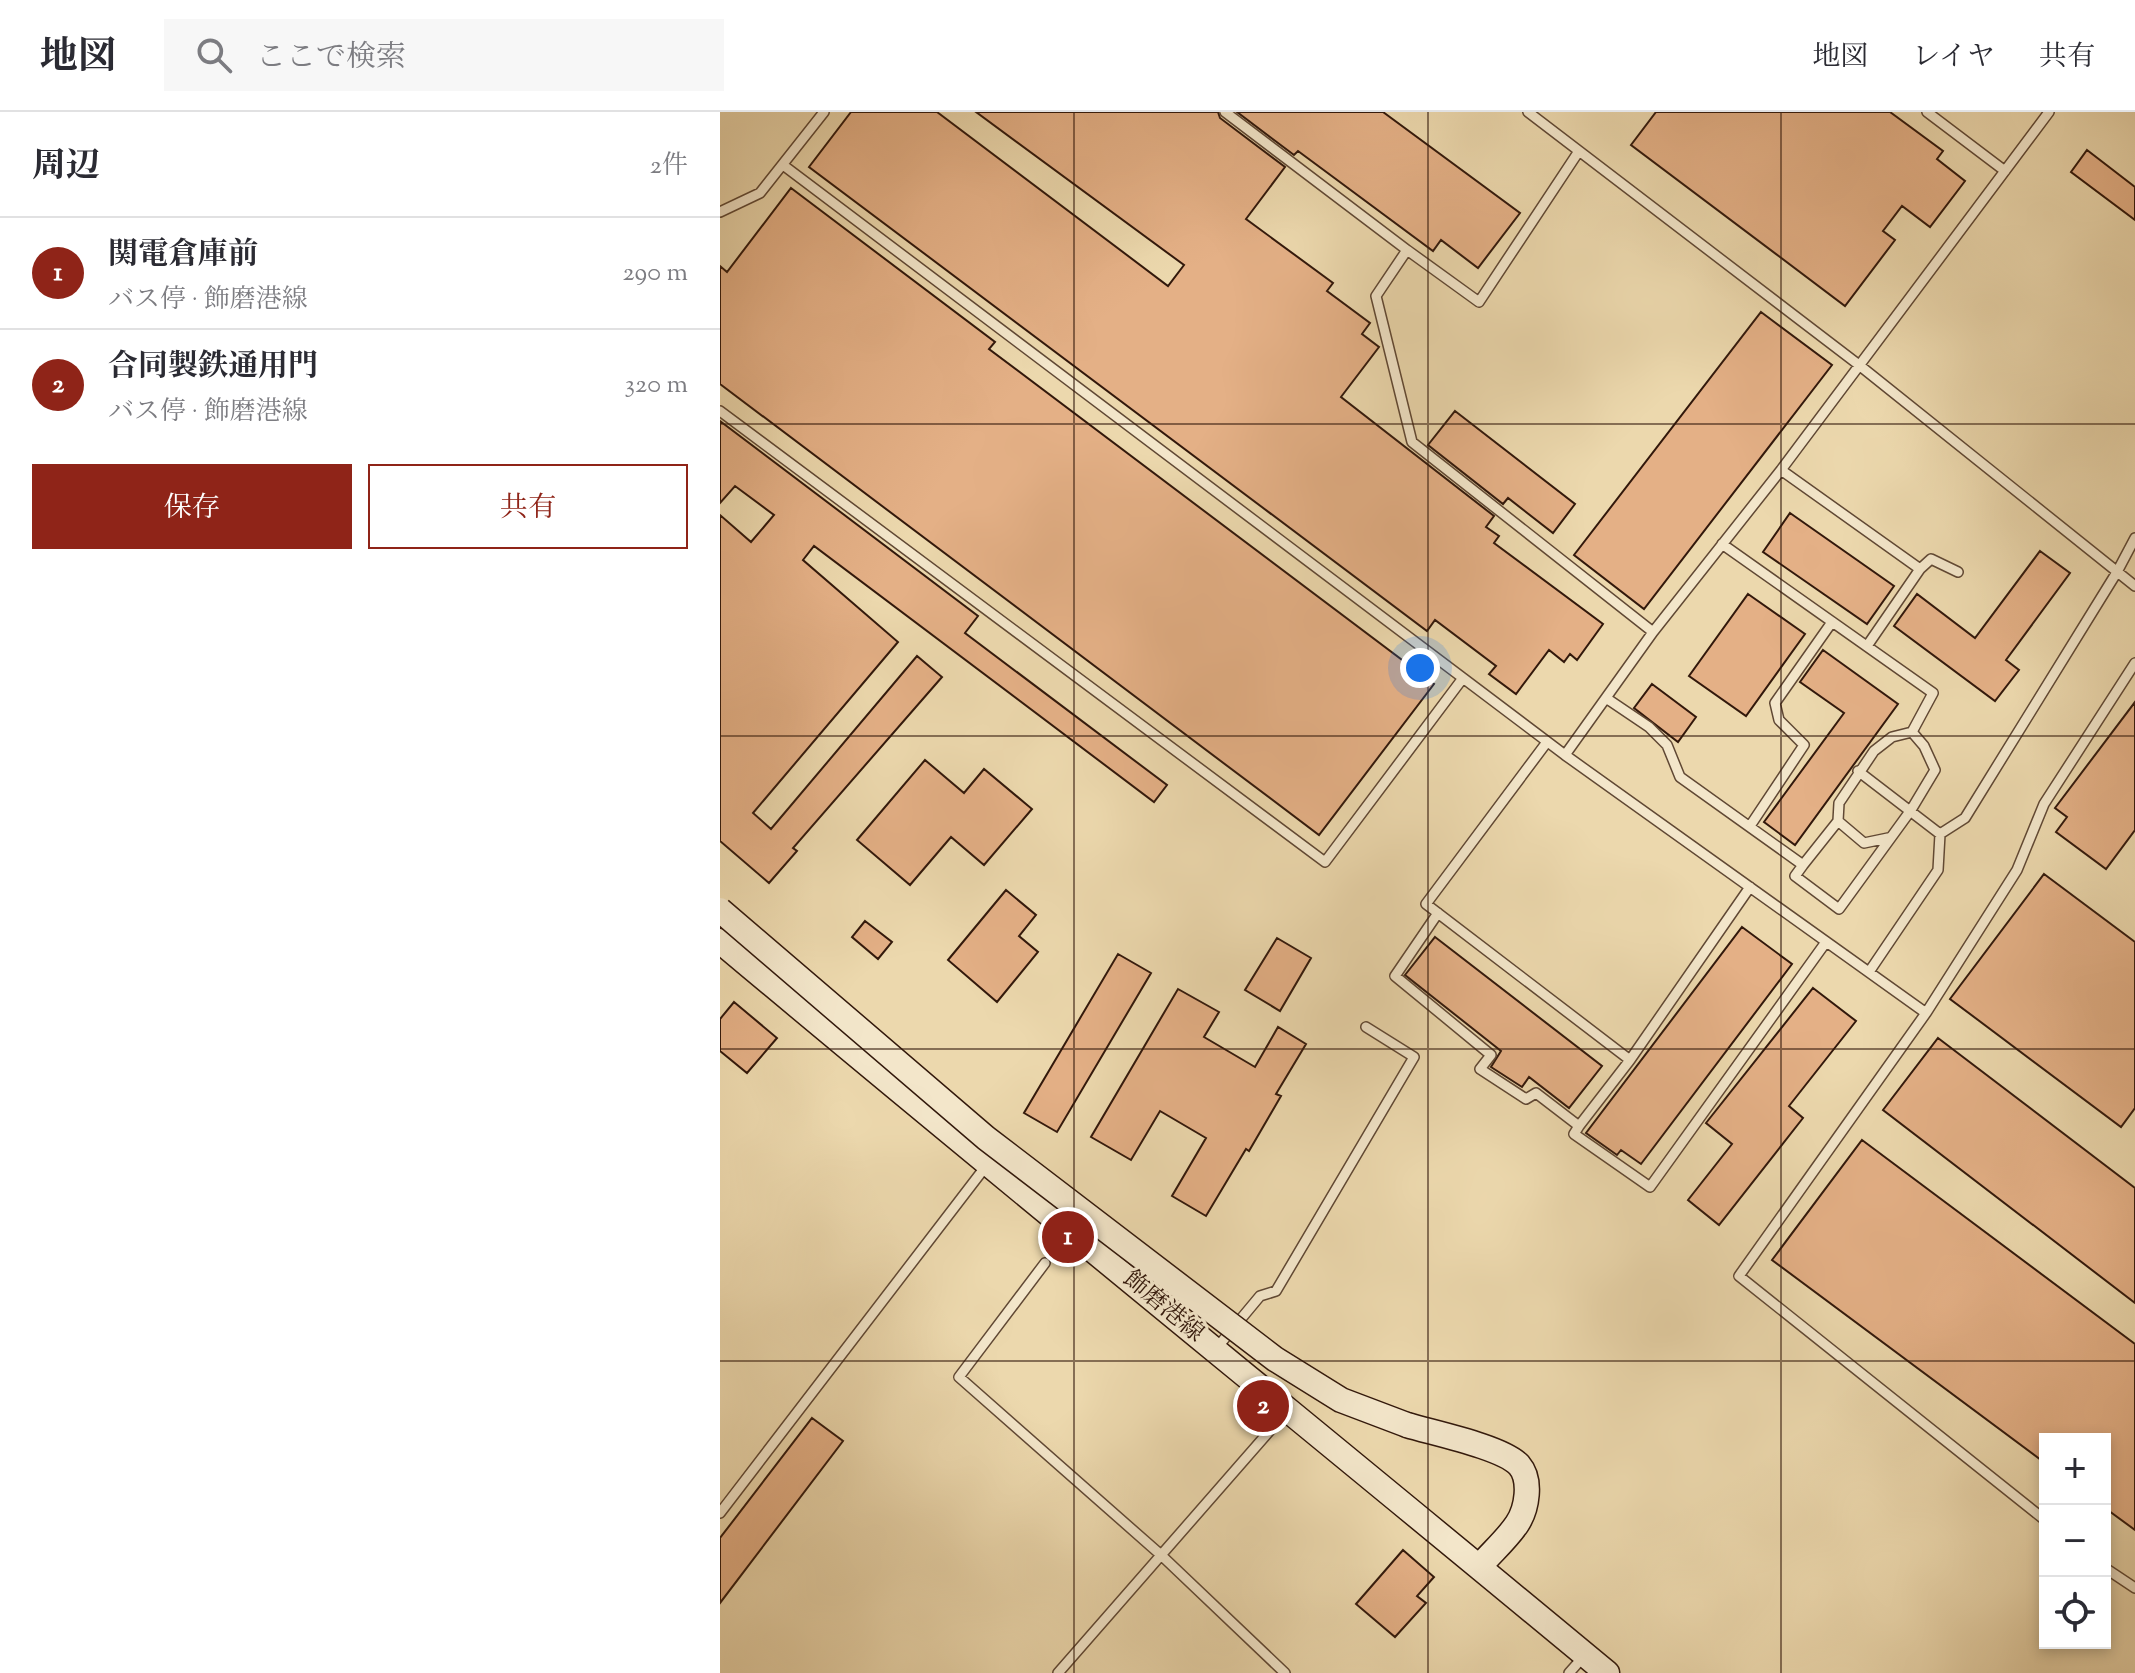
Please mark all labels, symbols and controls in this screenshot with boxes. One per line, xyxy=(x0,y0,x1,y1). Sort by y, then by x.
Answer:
search box xyxy=(164,19,724,91)
text: 地図 xyxy=(40,32,116,86)
icon: search xyxy=(192,33,236,77)
text: ここで検索 xyxy=(256,37,406,80)
text: 地図 xyxy=(1812,38,1868,78)
text: レイヤ xyxy=(1912,38,1995,78)
text: 共有 xyxy=(2039,38,2095,78)
text: 周辺 xyxy=(32,143,100,192)
text: 2件 xyxy=(650,148,688,185)
text: 関電倉庫前 xyxy=(108,234,258,277)
text: 1 xyxy=(54,255,62,292)
text: 290 m xyxy=(622,255,688,292)
text: バス停 · 飾磨港線 xyxy=(108,282,308,319)
text: 合同製鉄通用門 xyxy=(108,346,318,389)
text: 2 xyxy=(52,367,64,404)
text: 320 m xyxy=(625,367,688,404)
text: バス停 · 飾磨港線 xyxy=(108,394,308,431)
button: 保存 xyxy=(32,464,352,549)
button: 共有 xyxy=(368,464,688,549)
your location xyxy=(1400,648,1440,688)
pin: 1 xyxy=(1042,1207,1094,1267)
street label: 飾磨港線 xyxy=(1115,1263,1211,1351)
pin: 2 xyxy=(1237,1376,1289,1436)
map controls xyxy=(2039,1433,2111,1649)
button: + xyxy=(2039,1433,2111,1505)
button: − xyxy=(2039,1505,2111,1577)
button: locate xyxy=(2039,1577,2111,1649)

